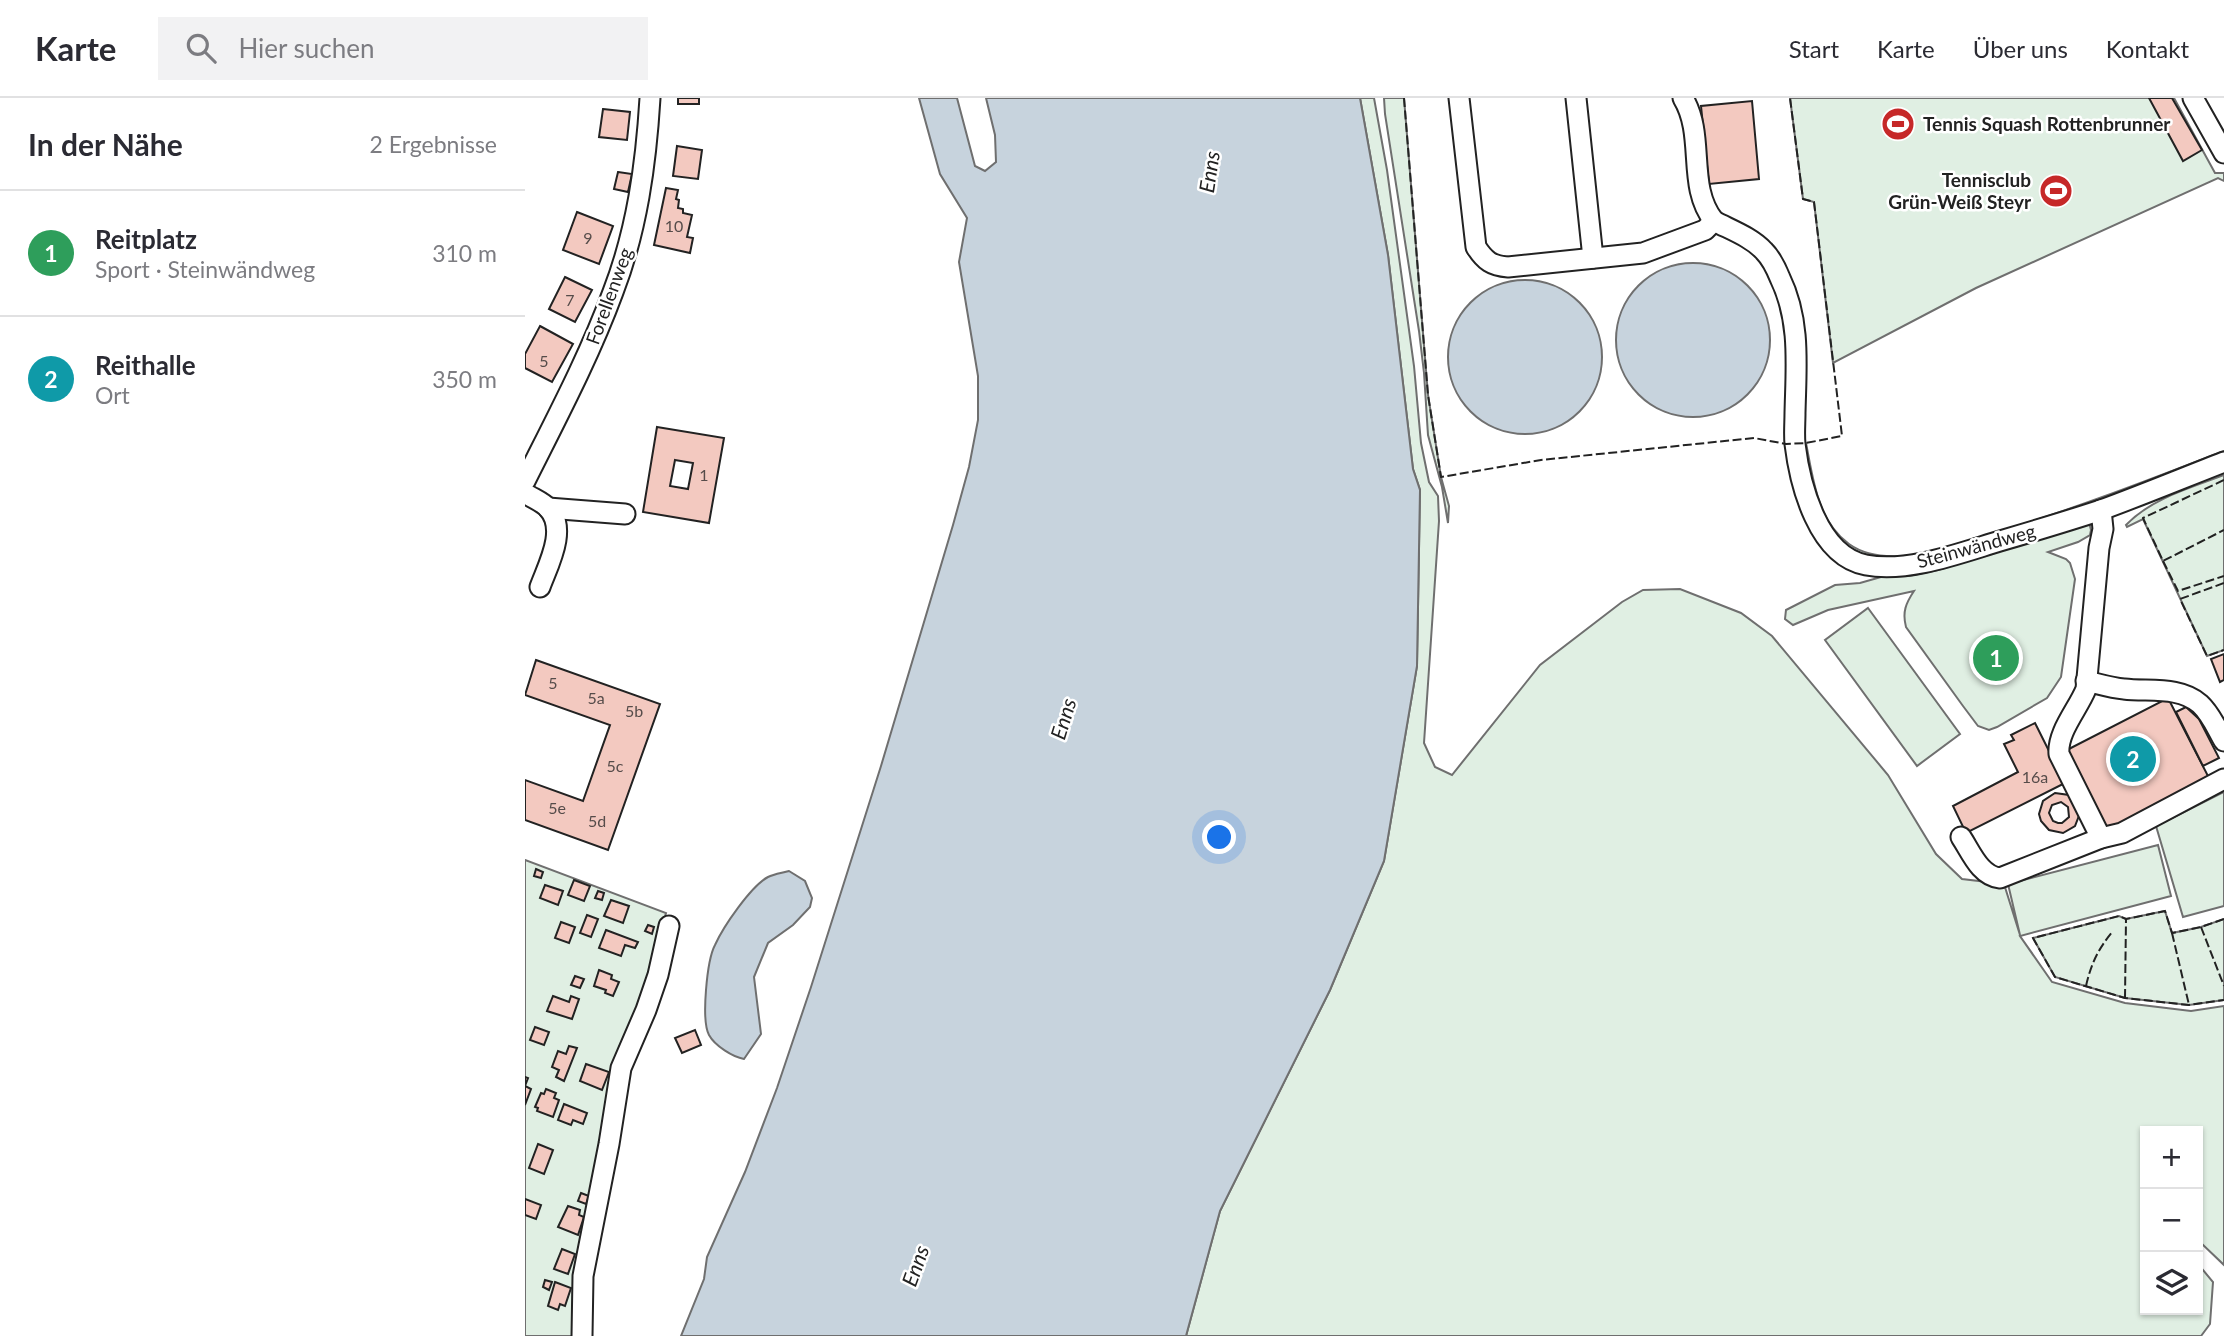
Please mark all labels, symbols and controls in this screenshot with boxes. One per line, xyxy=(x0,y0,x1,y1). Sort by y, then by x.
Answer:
search box xyxy=(158,17,648,80)
text: Karte xyxy=(35,28,116,68)
icon: search xyxy=(182,29,220,67)
text: Hier suchen xyxy=(238,32,375,64)
text: Start xyxy=(1789,34,1839,63)
text: Karte xyxy=(1877,34,1935,63)
text: Über uns xyxy=(1973,34,2068,63)
text: Kontakt xyxy=(2106,34,2189,63)
sports icon: Tennis Squash Rottenbrunner xyxy=(1879,105,1917,143)
place label: Tennis Squash Rottenbrunner xyxy=(1923,112,2171,135)
text: In der Nähe xyxy=(28,126,183,162)
text: 2 Ergebnisse xyxy=(369,130,497,158)
water label: Enns xyxy=(1193,149,1224,194)
place label: Tennisclub Grün-Weiß Steyr xyxy=(1888,168,2032,213)
sports icon: Tennisclub Grün-Weiß Steyr xyxy=(2037,172,2075,210)
house number: 10 xyxy=(665,216,683,235)
text: Reitplatz xyxy=(95,223,197,255)
house number: 9 xyxy=(583,228,593,247)
text: 1 xyxy=(44,239,58,267)
text: 310 m xyxy=(432,239,497,267)
street label: Forellenweg xyxy=(580,244,637,347)
text: Sport · Steinwändweg xyxy=(95,255,315,283)
house number: 7 xyxy=(565,290,575,309)
text: Reithalle xyxy=(95,349,196,381)
house number: 5 xyxy=(539,351,549,370)
text: 2 xyxy=(44,365,58,393)
text: 350 m xyxy=(432,365,497,393)
text: Ort xyxy=(95,381,130,409)
house number: 1 xyxy=(699,465,709,484)
street label: Steinwändweg xyxy=(1914,519,2038,572)
pin: 1 xyxy=(1973,632,2019,684)
house number: 5 xyxy=(548,673,558,692)
house number: 5a xyxy=(587,688,605,707)
water label: Enns xyxy=(1045,695,1081,742)
house number: 5b xyxy=(625,701,643,720)
pin: 2 xyxy=(2110,733,2156,785)
house number: 5c xyxy=(607,756,624,775)
house number: 16a xyxy=(2022,767,2048,786)
house number: 5e xyxy=(548,798,566,817)
house number: 5d xyxy=(588,811,606,830)
your location xyxy=(1202,820,1236,854)
map controls xyxy=(2140,1126,2203,1315)
button: + xyxy=(2140,1126,2203,1189)
button: − xyxy=(2140,1189,2203,1252)
water label: Enns xyxy=(896,1242,933,1289)
button: layers xyxy=(2140,1252,2203,1315)

